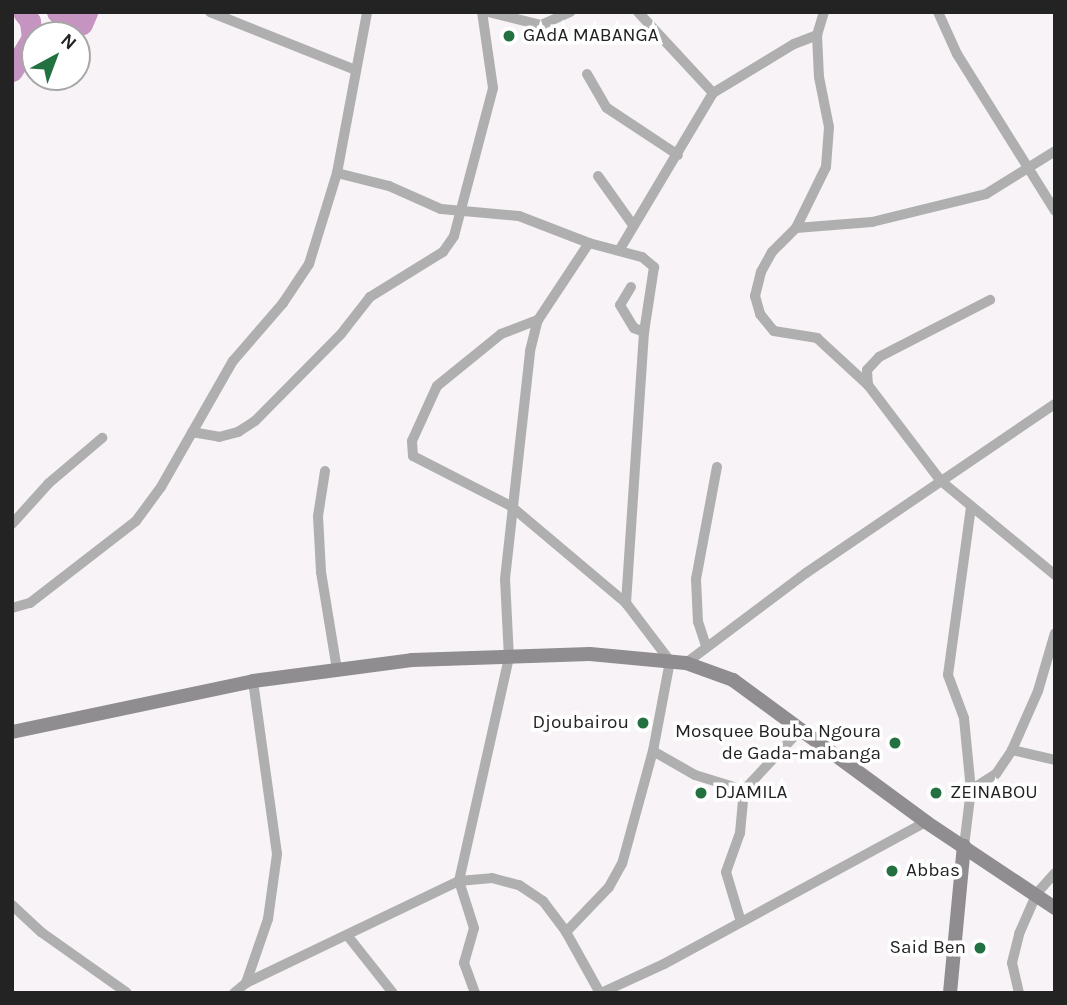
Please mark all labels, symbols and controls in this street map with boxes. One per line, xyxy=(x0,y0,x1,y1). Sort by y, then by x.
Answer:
north arrow xyxy=(21,21,91,91)
place label: GAdA MABANGA xyxy=(523,25,659,47)
marker: GAdA MABANGA xyxy=(501,28,517,44)
text: N xyxy=(56,29,81,54)
place label: Djoubairou xyxy=(532,712,629,734)
marker: Djoubairou xyxy=(635,715,651,731)
place label: Mosquee Bouba Ngoura de Gada-mabanga xyxy=(675,721,881,765)
marker: Mosquee Bouba Ngoura de Gada-mabanga xyxy=(887,735,903,751)
place label: DJAMILA xyxy=(715,782,787,804)
place label: ZEINABOU xyxy=(950,782,1038,804)
marker: DJAMILA xyxy=(693,785,709,801)
marker: ZEINABOU xyxy=(928,785,944,801)
place label: Abbas xyxy=(906,860,960,882)
marker: Abbas xyxy=(884,863,900,879)
place label: Said Ben xyxy=(890,937,966,959)
marker: Said Ben xyxy=(972,940,988,956)

